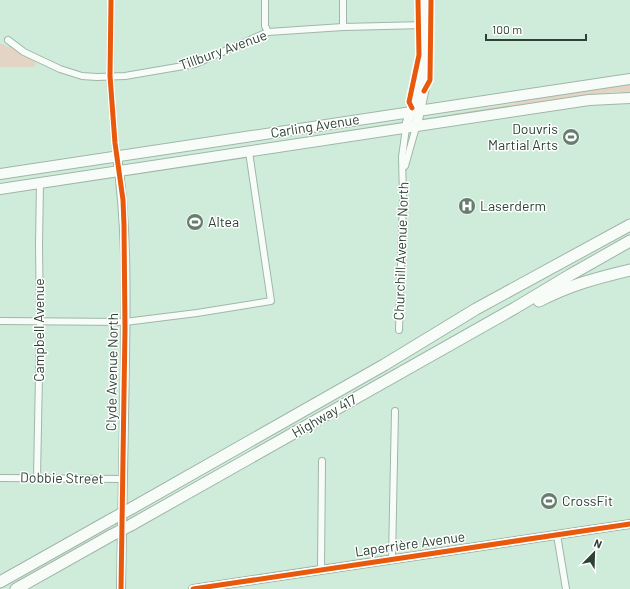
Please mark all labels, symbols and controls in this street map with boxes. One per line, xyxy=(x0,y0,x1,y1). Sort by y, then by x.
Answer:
scale bar xyxy=(486,16,586,42)
text: 100 m xyxy=(492,22,522,36)
street label: Tillbury Avenue xyxy=(177,26,269,73)
street label: Carling Avenue xyxy=(269,110,361,141)
place label: Douvris Martial Arts xyxy=(488,120,558,153)
sports icon: Douvris Martial Arts xyxy=(561,127,581,147)
street label: Churchill Avenue North xyxy=(390,181,411,321)
hospital icon: Laserderm xyxy=(457,196,477,216)
place label: Laserderm xyxy=(480,197,546,214)
sports icon: Altea xyxy=(185,212,205,232)
place label: Altea xyxy=(208,213,239,230)
street label: Campbell Avenue xyxy=(30,278,47,382)
street label: Clyde Avenue North xyxy=(102,313,121,431)
street label: Highway 417 xyxy=(288,390,359,441)
street label: Dobbie Street xyxy=(20,468,104,487)
sports icon: CrossFit xyxy=(539,491,559,511)
place label: CrossFit xyxy=(562,492,613,509)
street label: Laperrière Avenue xyxy=(354,527,466,560)
north arrow xyxy=(574,533,614,573)
text: N xyxy=(592,536,604,551)

